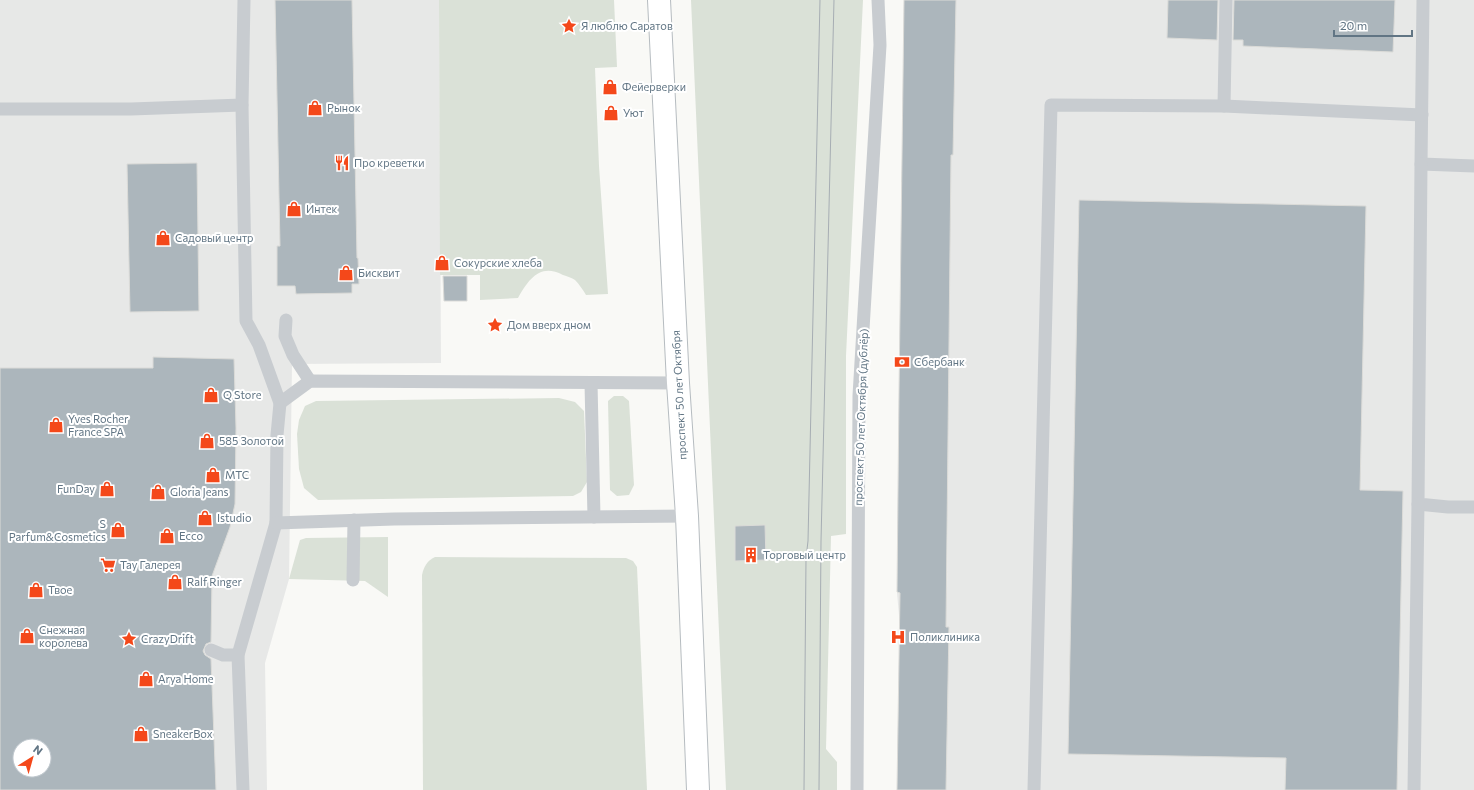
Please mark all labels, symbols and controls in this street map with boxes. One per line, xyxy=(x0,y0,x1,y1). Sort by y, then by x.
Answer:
scale bar xyxy=(1334,12,1412,38)
place icon: Я люблю Саратов xyxy=(560,17,578,35)
text: 20 m xyxy=(1340,18,1367,32)
place label: Я люблю Саратов xyxy=(581,19,673,32)
shop icon: Фейерверки xyxy=(601,78,619,96)
place label: Фейерверки xyxy=(622,80,686,93)
shop icon: Рынок xyxy=(306,99,324,117)
place label: Рынок xyxy=(327,101,361,114)
shop icon: Уют xyxy=(602,104,620,122)
place label: Уют xyxy=(623,106,644,119)
restaurant icon: Про креветки xyxy=(333,154,351,172)
place label: Про креветки xyxy=(354,156,424,169)
shop icon: Интек xyxy=(285,200,303,218)
place label: Интек xyxy=(306,202,337,215)
shop icon: Садовый центр xyxy=(154,229,172,247)
place label: Садовый центр xyxy=(175,231,254,244)
shop icon: Сокурские хлеба xyxy=(433,254,451,272)
place label: Сокурские хлеба xyxy=(454,256,542,269)
shop icon: Бисквит xyxy=(337,264,355,282)
place label: Бисквит xyxy=(358,266,400,279)
place icon: Дом вверх дном xyxy=(486,316,504,334)
place label: Дом вверх дном xyxy=(507,318,591,331)
street label: проспект 50 лет Октября (дублёр) xyxy=(851,328,870,506)
street label: проспект 50 лет Октября xyxy=(669,330,688,460)
bank icon: Сбербанк xyxy=(893,353,911,371)
place label: Сбербанк xyxy=(914,355,965,368)
shop icon: Q Store xyxy=(202,386,220,404)
place label: Q Store xyxy=(223,388,262,401)
place label: Yves Rocher France SPA xyxy=(68,412,129,438)
shop icon: Yves Rocher France SPA xyxy=(47,416,65,434)
shop icon: 585 Золотой xyxy=(198,432,216,450)
place label: 585 Золотой xyxy=(219,434,284,447)
shop icon: МТС xyxy=(204,466,222,484)
place label: МТС xyxy=(225,468,249,481)
shop icon: FunDay xyxy=(98,480,116,498)
place label: FunDay xyxy=(57,482,95,495)
shop icon: Gloria Jeans xyxy=(149,483,167,501)
place label: Gloria Jeans xyxy=(170,485,229,499)
shop icon: Istudio xyxy=(196,509,214,527)
place label: Istudio xyxy=(217,511,252,524)
place label: S Parfum&Cosmetics xyxy=(9,517,106,543)
shop icon: S Parfum&Cosmetics xyxy=(109,521,127,539)
shop icon: Ecco xyxy=(158,527,176,545)
place label: Ecco xyxy=(179,529,203,542)
building icon: Торговый центр xyxy=(742,546,760,564)
place label: Торговый центр xyxy=(763,548,846,561)
supermarket icon: Тау Галерея xyxy=(99,556,117,574)
place label: Тау Галерея xyxy=(120,558,181,571)
shop icon: Ralf Ringer xyxy=(166,573,184,591)
place label: Ralf Ringer xyxy=(187,575,242,588)
shop icon: Твое xyxy=(27,581,45,599)
place label: Твое xyxy=(48,583,73,596)
place label: Снежная королева xyxy=(39,623,88,649)
shop icon: Снежная королева xyxy=(18,627,36,645)
hospital icon: Поликлиника xyxy=(889,628,907,646)
place icon: CrazyDrift xyxy=(120,630,138,648)
place label: Поликлиника xyxy=(910,630,980,643)
place label: CrazyDrift xyxy=(141,632,194,645)
shop icon: Arya Home xyxy=(137,670,155,688)
place label: Arya Home xyxy=(158,672,214,685)
shop icon: SneakerBox xyxy=(132,725,150,743)
place label: SneakerBox xyxy=(153,727,213,740)
north arrow xyxy=(12,738,52,778)
text: N xyxy=(31,742,46,757)

